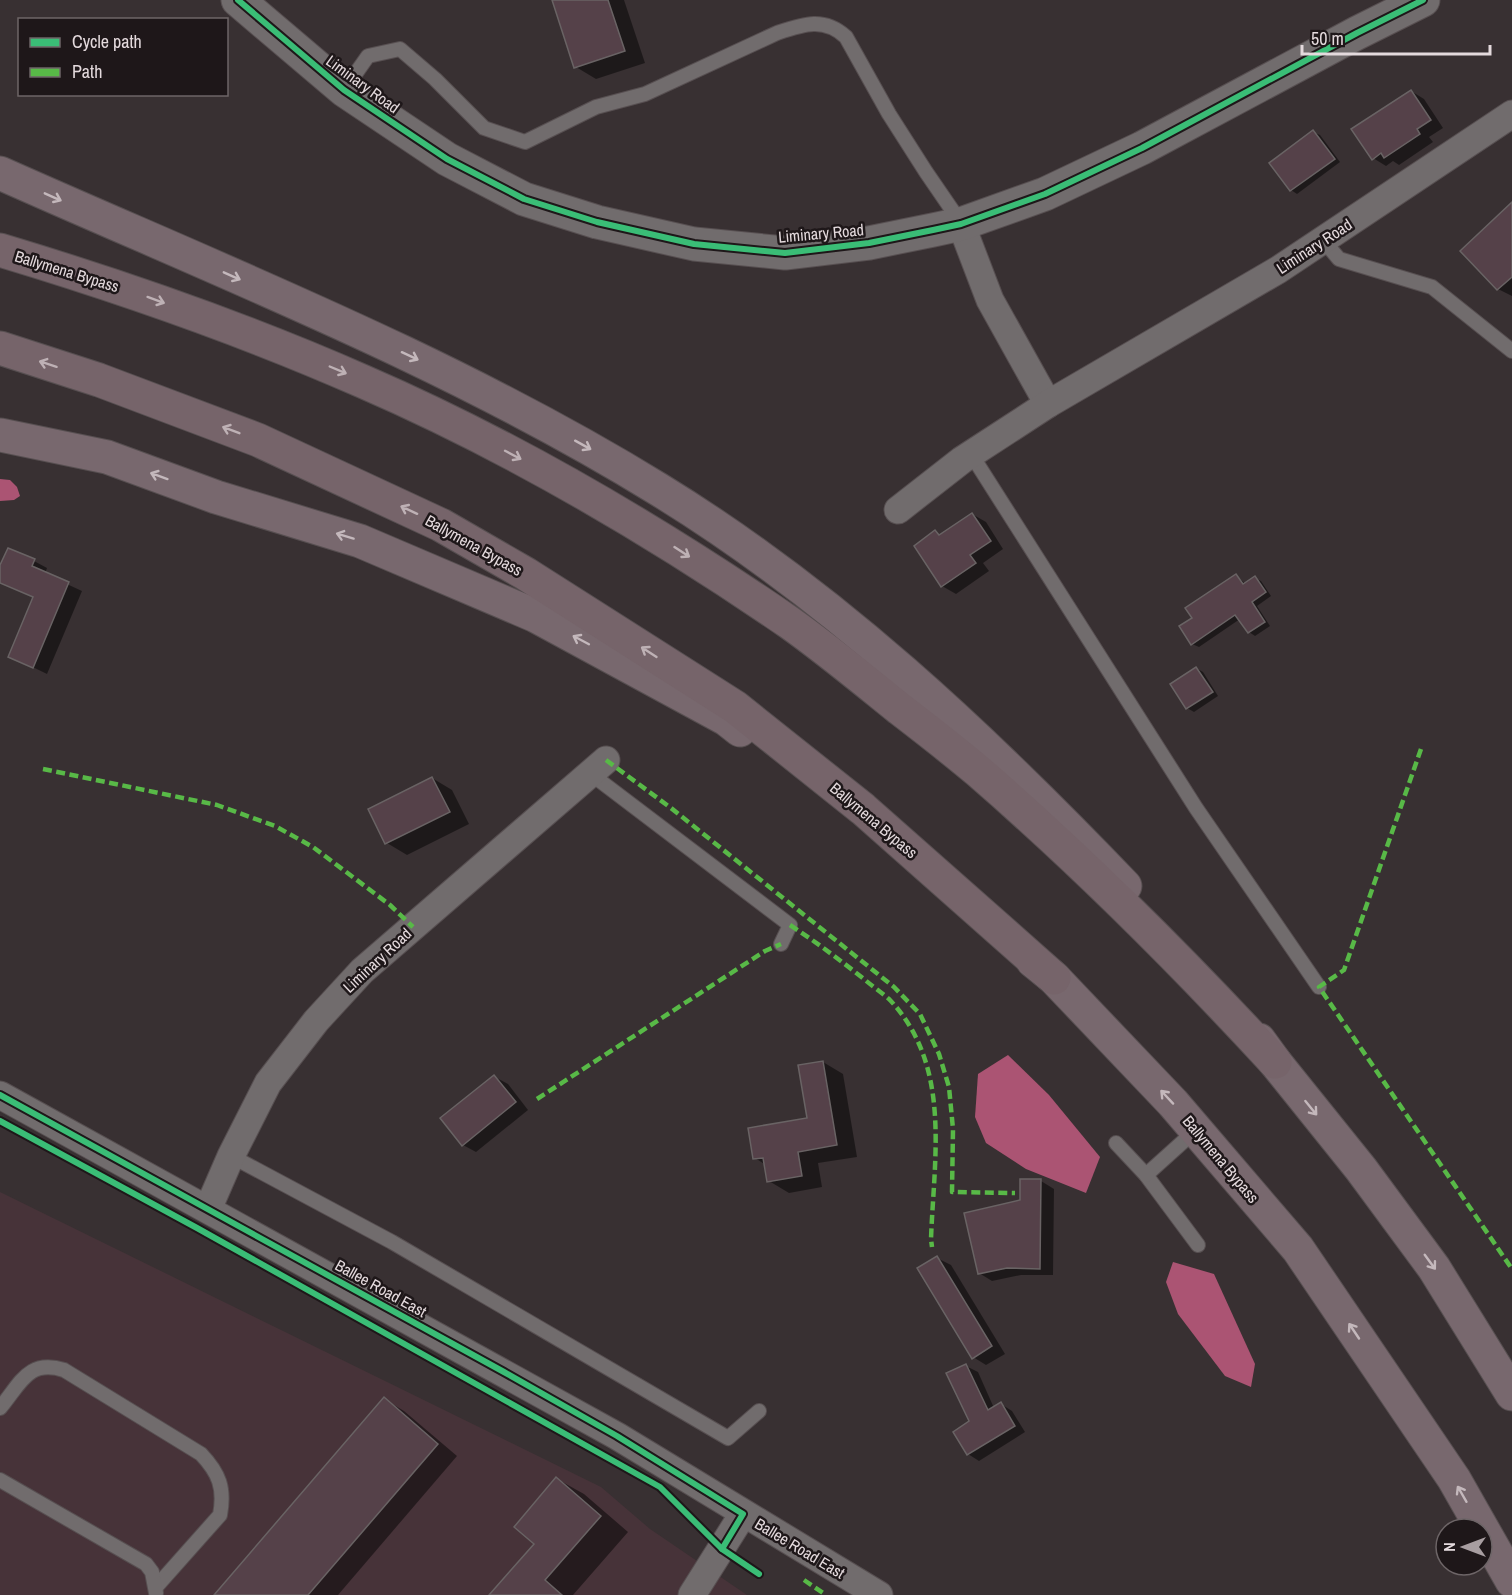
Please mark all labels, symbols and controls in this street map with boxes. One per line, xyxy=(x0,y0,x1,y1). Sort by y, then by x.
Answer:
legend xyxy=(18,18,228,96)
scale bar xyxy=(1302,18,1490,56)
text: 50 m xyxy=(1311,26,1344,51)
text: Cycle path xyxy=(72,29,142,54)
street label: Liminary Road xyxy=(322,50,404,118)
text: Path xyxy=(72,59,102,84)
one-way arrow xyxy=(44,192,62,203)
street label: Liminary Road xyxy=(1272,213,1356,279)
street label: Liminary Road xyxy=(777,218,865,248)
street label: Ballymena Bypass xyxy=(12,245,122,297)
one-way arrow xyxy=(222,271,240,282)
one-way arrow xyxy=(146,295,165,306)
one-way arrow xyxy=(400,350,418,362)
one-way arrow xyxy=(39,357,58,368)
one-way arrow xyxy=(328,365,346,376)
one-way arrow xyxy=(223,424,241,435)
one-way arrow xyxy=(574,439,591,451)
one-way arrow xyxy=(504,449,521,461)
one-way arrow xyxy=(150,470,169,481)
one-way arrow xyxy=(401,504,419,516)
street label: Ballymena Bypass xyxy=(421,509,527,581)
one-way arrow xyxy=(336,530,355,541)
one-way arrow xyxy=(674,546,690,558)
one-way arrow xyxy=(572,634,590,645)
one-way arrow xyxy=(642,646,658,658)
street label: Ballymena Bypass xyxy=(826,777,922,863)
street label: Liminary Road xyxy=(338,923,416,997)
one-way arrow xyxy=(1161,1090,1175,1105)
one-way arrow xyxy=(1305,1099,1318,1115)
street label: Ballymena Bypass xyxy=(1178,1111,1264,1207)
street label: Ballee Road East xyxy=(331,1254,431,1322)
one-way arrow xyxy=(1424,1254,1436,1270)
one-way arrow xyxy=(1348,1324,1360,1340)
one-way arrow xyxy=(1456,1486,1468,1503)
street label: Ballee Road East xyxy=(751,1512,849,1584)
north arrow xyxy=(1434,1517,1494,1577)
text: N xyxy=(1438,1542,1460,1552)

